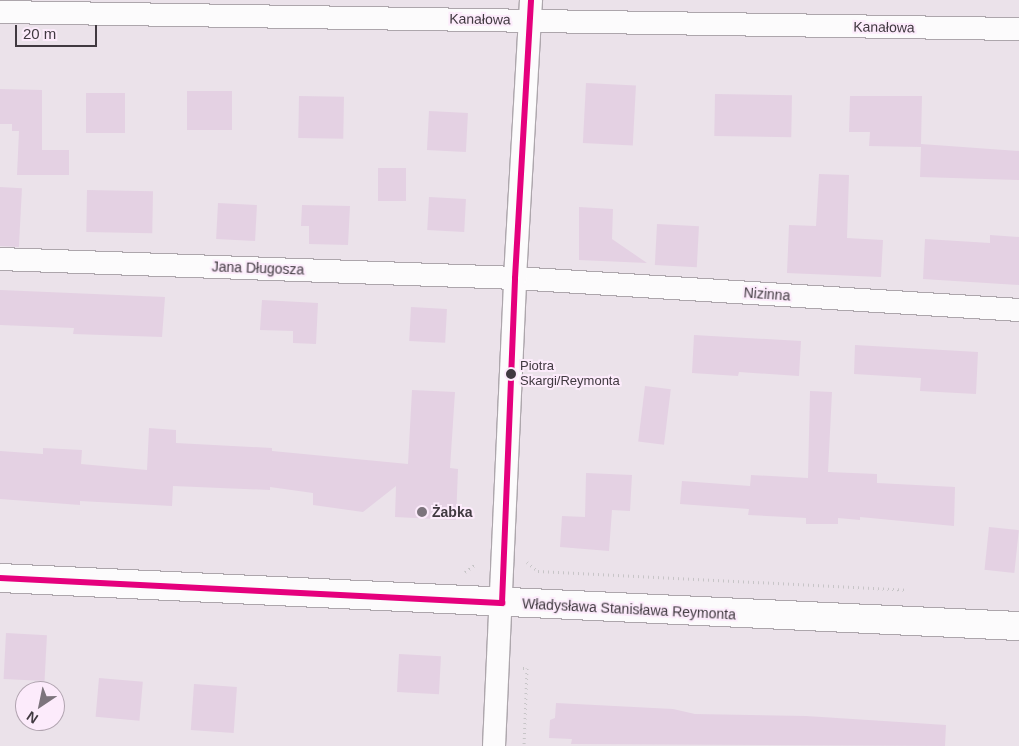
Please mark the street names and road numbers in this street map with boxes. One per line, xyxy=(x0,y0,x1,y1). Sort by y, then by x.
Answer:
street label: Kanałowa xyxy=(449,10,511,28)
street label: Kanałowa xyxy=(853,18,915,36)
street label: Jana Długosza xyxy=(211,258,305,278)
street label: Nizinna xyxy=(743,284,791,304)
street label: Władysława Stanisława Reymonta xyxy=(522,595,736,623)

